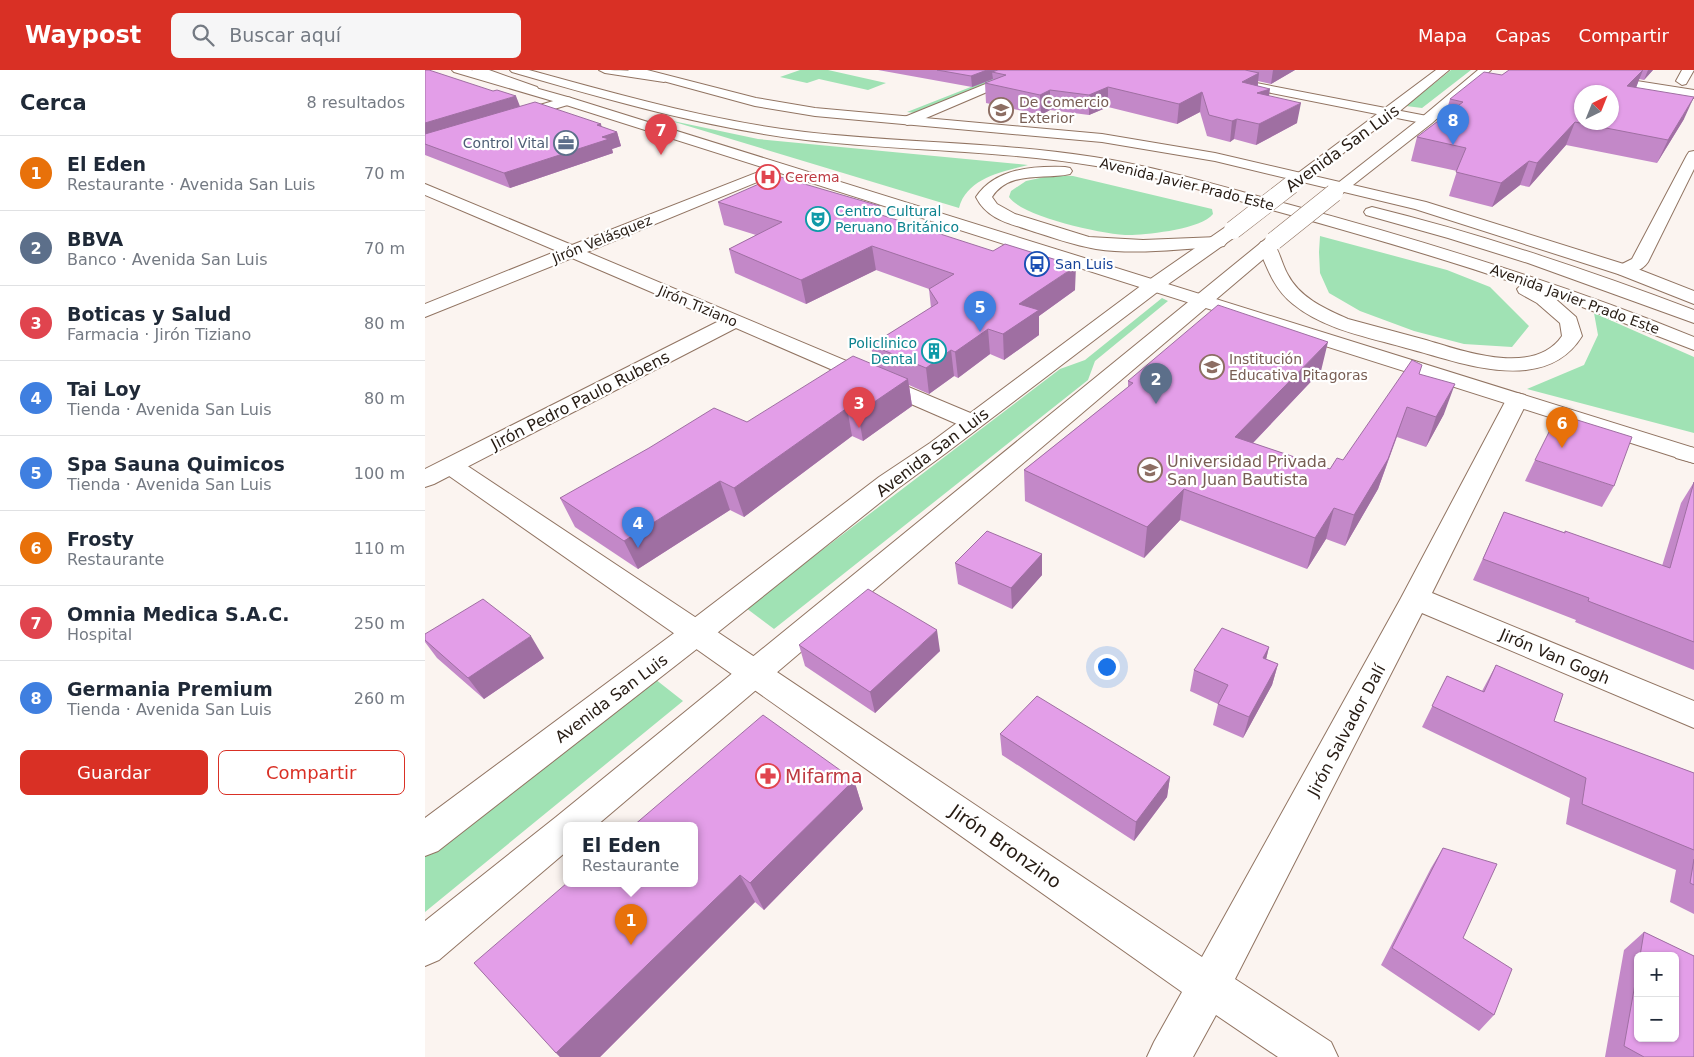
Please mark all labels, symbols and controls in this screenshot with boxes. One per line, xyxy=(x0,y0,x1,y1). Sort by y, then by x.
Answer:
search box xyxy=(171,13,521,58)
text: Waypost xyxy=(25,21,141,49)
icon: search xyxy=(189,21,217,49)
text: Buscar aquí xyxy=(229,24,341,46)
text: Mapa xyxy=(1418,25,1467,46)
text: Capas xyxy=(1495,25,1551,46)
text: Compartir xyxy=(1579,25,1669,46)
north arrow xyxy=(1574,85,1619,130)
text: Cerca xyxy=(20,91,87,115)
text: 8 resultados xyxy=(306,93,405,112)
place label: De Comercio Exterior xyxy=(1019,94,1109,126)
school or university icon: De Comercio Exterior xyxy=(988,97,1014,123)
street label: Avenida San Luis xyxy=(1282,101,1403,196)
pin: 8 xyxy=(1437,104,1469,145)
pin: 7 xyxy=(645,114,677,155)
office icon: Control Vital xyxy=(553,130,579,156)
place label: Control Vital xyxy=(463,135,549,151)
text: El Eden xyxy=(67,153,146,175)
street label: Avenida Javier Prado Este xyxy=(1098,155,1276,213)
text: 1 xyxy=(30,164,42,183)
text: 70 m xyxy=(364,164,405,183)
hospital icon: Cerema xyxy=(755,164,781,190)
place label: Cerema xyxy=(785,169,840,185)
text: Restaurante · Avenida San Luis xyxy=(67,175,315,194)
place label: Centro Cultural Peruano Británico xyxy=(835,203,959,235)
theatre icon: Centro Cultural Peruano Británico xyxy=(805,206,831,232)
street label: Jirón Velásquez xyxy=(549,212,654,267)
text: BBVA xyxy=(67,228,123,250)
text: 2 xyxy=(30,239,42,258)
text: 70 m xyxy=(364,239,405,258)
text: Banco · Avenida San Luis xyxy=(67,250,267,269)
bus stop icon: San Luis xyxy=(1024,251,1050,277)
place label: San Luis xyxy=(1055,256,1113,272)
street label: Avenida Javier Prado Este xyxy=(1488,261,1662,337)
street label: Jirón Tiziano xyxy=(655,282,740,330)
pin: 5 xyxy=(964,291,996,332)
text: Boticas y Salud xyxy=(67,303,231,325)
text: 3 xyxy=(30,314,42,333)
text: 80 m xyxy=(364,314,405,333)
text: Farmacia · Jirón Tiziano xyxy=(67,325,251,344)
place label: Policlinico Dental xyxy=(848,335,917,367)
building icon: Policlinico Dental xyxy=(921,338,947,364)
street label: Jirón Pedro Paulo Rubens xyxy=(487,347,673,454)
place label: Institución Educativa Pitagoras xyxy=(1229,351,1368,383)
school or university icon: Institución Educativa Pitagoras xyxy=(1199,354,1225,380)
pin: 2 xyxy=(1140,363,1172,404)
text: Tai Loy xyxy=(67,378,141,400)
pin: 3 xyxy=(843,387,875,428)
text: 4 xyxy=(30,389,42,408)
text: 80 m xyxy=(364,389,405,408)
text: Tienda · Avenida San Luis xyxy=(67,400,272,419)
street label: Avenida San Luis xyxy=(872,404,992,501)
pin: 6 xyxy=(1546,407,1578,448)
place label: Universidad Privada San Juan Bautista xyxy=(1167,452,1327,489)
text: Spa Sauna Quimicos xyxy=(67,453,285,475)
school or university icon: Universidad Privada San Juan Bautista xyxy=(1137,457,1163,483)
text: 5 xyxy=(30,464,42,483)
text: 100 m xyxy=(354,464,405,483)
text: Tienda · Avenida San Luis xyxy=(67,475,272,494)
pin: 4 xyxy=(622,507,654,548)
text: Frosty xyxy=(67,528,134,550)
text: 6 xyxy=(30,539,42,558)
text: 110 m xyxy=(354,539,405,558)
text: Restaurante xyxy=(67,550,164,569)
text: Omnia Medica S.A.C. xyxy=(67,603,289,625)
text: 7 xyxy=(30,614,42,633)
text: 250 m xyxy=(354,614,405,633)
street label: Jirón Van Gogh xyxy=(1496,624,1613,688)
text: Hospital xyxy=(67,625,132,644)
street label: Avenida San Luis xyxy=(551,650,671,747)
your location xyxy=(1094,654,1120,680)
street label: Jirón Salvador Dalí xyxy=(1303,661,1390,800)
text: Germania Premium xyxy=(67,678,273,700)
text: 8 xyxy=(30,689,42,708)
text: 260 m xyxy=(354,689,405,708)
text: Tienda · Avenida San Luis xyxy=(67,700,272,719)
button: Guardar xyxy=(20,750,208,795)
button: Compartir xyxy=(218,750,405,795)
pharmacy icon: Mifarma xyxy=(755,763,781,789)
place label: Mifarma xyxy=(785,765,863,787)
street label: Jirón Bronzino xyxy=(945,799,1066,893)
popup xyxy=(563,822,698,887)
text: El Eden xyxy=(582,834,661,856)
text: Restaurante xyxy=(582,856,679,875)
pin: 1 xyxy=(615,904,647,945)
map controls xyxy=(1634,952,1679,1042)
button: + xyxy=(1634,952,1679,997)
button: − xyxy=(1634,997,1679,1042)

